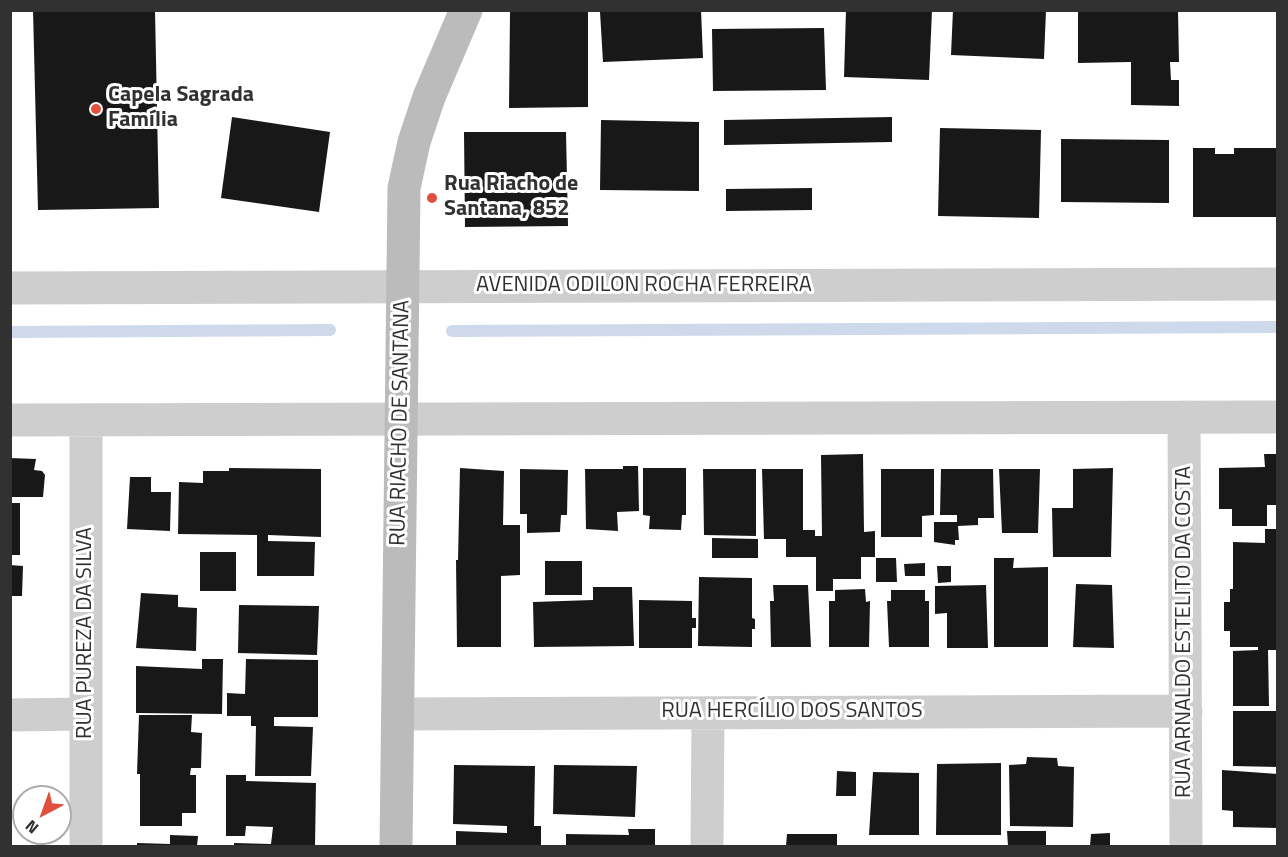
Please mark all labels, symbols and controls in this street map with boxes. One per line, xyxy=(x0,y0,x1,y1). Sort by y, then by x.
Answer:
place label: Capela Sagrada Família xyxy=(108,83,254,134)
marker: Capela Sagrada Família xyxy=(89,102,103,116)
place label: Rua Riacho de Santana, 852 xyxy=(444,172,578,224)
marker: Rua Riacho de Santana, 852 xyxy=(425,191,439,205)
street label: AVENIDA ODILON ROCHA FERREIRA xyxy=(476,273,812,299)
street label: RUA RIACHO DE SANTANA xyxy=(386,300,416,546)
street label: RUA ARNALDO ESTELITO DA COSTA xyxy=(1172,466,1198,798)
street label: RUA PUREZA DA SILVA xyxy=(73,527,99,739)
street label: RUA HERCÍLIO DOS SANTOS xyxy=(661,699,923,725)
north arrow xyxy=(12,785,72,845)
text: N xyxy=(19,814,44,840)

